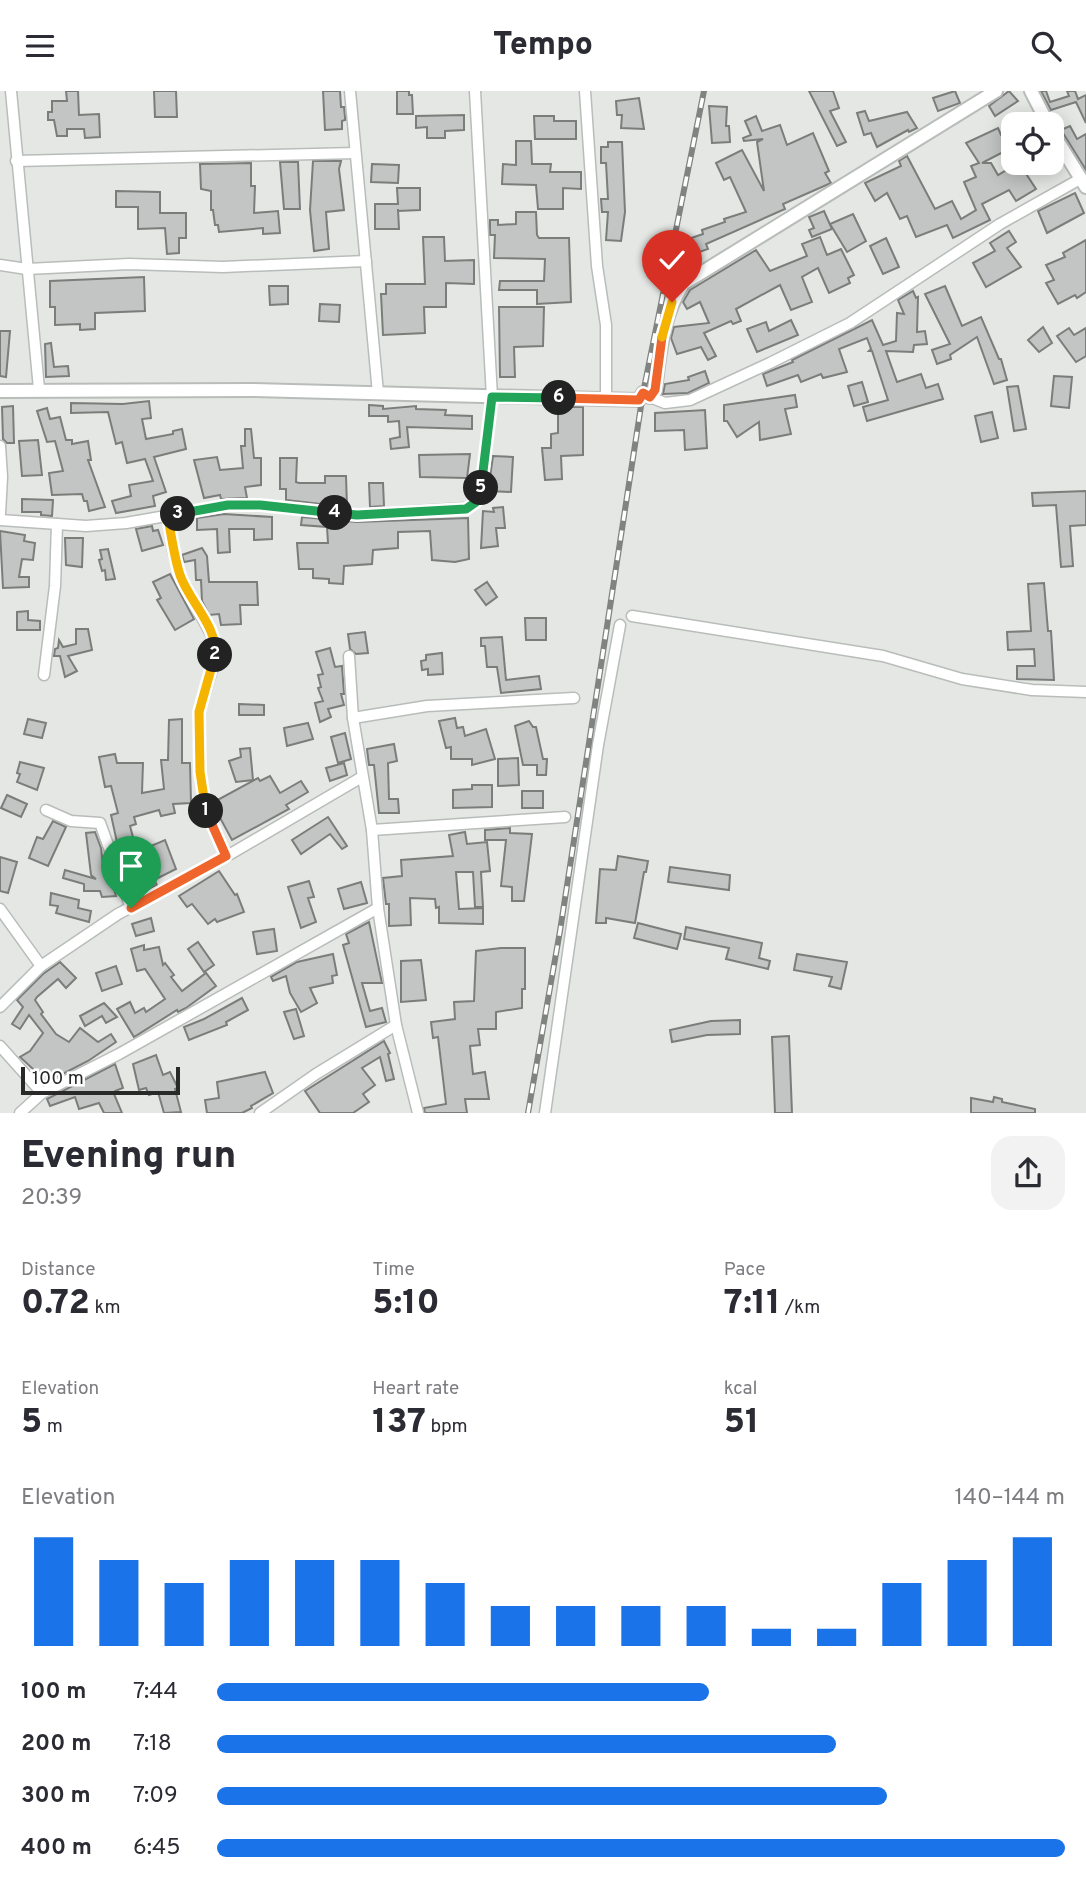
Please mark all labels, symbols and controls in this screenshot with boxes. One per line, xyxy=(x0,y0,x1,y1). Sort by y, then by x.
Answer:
text: Tempo xyxy=(493,26,593,66)
icon: menu xyxy=(21,27,59,65)
icon: search xyxy=(1027,27,1065,65)
map controls xyxy=(1001,112,1064,175)
button: locate xyxy=(1001,112,1064,175)
pin xyxy=(642,230,702,302)
icon: check xyxy=(653,241,691,279)
pin: 6 xyxy=(542,381,576,415)
text: 6 xyxy=(553,385,564,409)
pin: 5 xyxy=(463,471,498,505)
text: 5 xyxy=(475,475,486,499)
pin: 4 xyxy=(318,495,352,531)
pin: 3 xyxy=(160,497,196,531)
text: 4 xyxy=(328,500,341,524)
text: 3 xyxy=(172,501,183,525)
pin: 2 xyxy=(198,637,232,673)
text: 2 xyxy=(209,642,220,666)
pin: 1 xyxy=(188,793,224,829)
text: 1 xyxy=(202,798,209,822)
pin xyxy=(101,836,161,908)
icon: arrive xyxy=(112,847,150,885)
scale bar xyxy=(21,1064,180,1096)
text: 100 m xyxy=(32,1067,84,1091)
text: Evening run xyxy=(21,1133,236,1182)
button: share xyxy=(991,1136,1065,1210)
text: 20:39 xyxy=(21,1184,82,1213)
text: Distance xyxy=(21,1258,96,1282)
text: Time xyxy=(372,1258,415,1282)
text: Pace xyxy=(724,1258,765,1282)
text: 0.72 xyxy=(21,1282,90,1326)
text: 5:10 xyxy=(372,1282,440,1326)
text: 7:11 xyxy=(724,1282,781,1326)
text: km xyxy=(90,1296,121,1320)
text: /km xyxy=(781,1296,820,1320)
text: Elevation xyxy=(21,1377,99,1401)
text: Heart rate xyxy=(372,1377,459,1401)
text: kcal xyxy=(724,1377,757,1401)
text: 5 xyxy=(21,1401,42,1445)
text: 137 xyxy=(372,1401,426,1445)
text: 51 xyxy=(724,1401,759,1445)
text: m xyxy=(42,1415,63,1439)
text: bpm xyxy=(426,1415,468,1439)
text: Elevation xyxy=(21,1484,116,1513)
text: 140–144 m xyxy=(955,1484,1065,1513)
text: 100 m xyxy=(21,1678,86,1707)
text: 7:44 xyxy=(133,1678,178,1707)
text: 200 m xyxy=(21,1730,91,1759)
text: 7:18 xyxy=(133,1730,172,1759)
text: 300 m xyxy=(21,1782,91,1811)
text: 7:09 xyxy=(133,1782,178,1811)
text: 400 m xyxy=(21,1834,92,1863)
text: 6:45 xyxy=(133,1834,180,1863)

